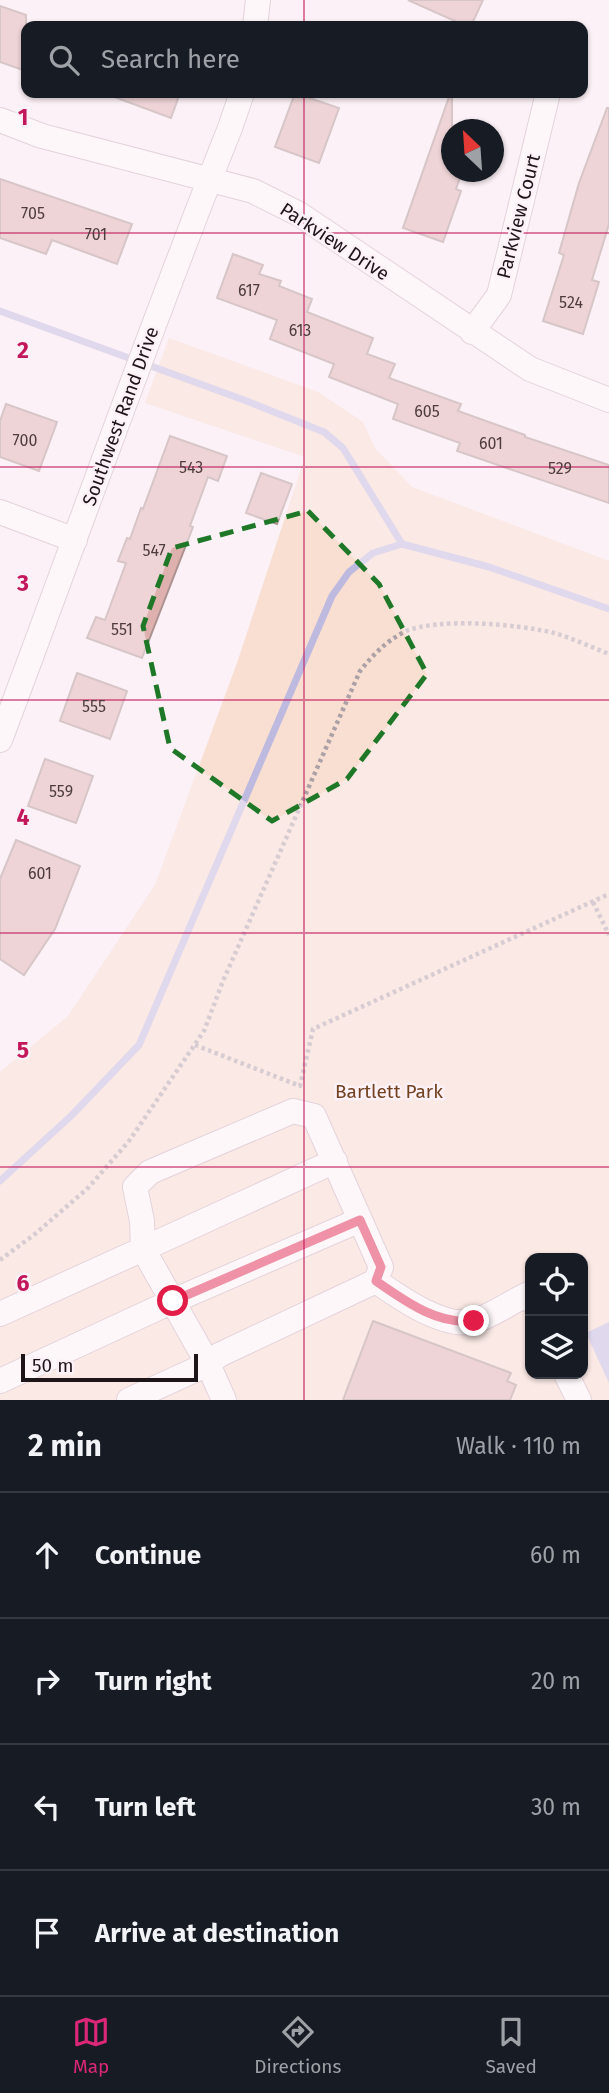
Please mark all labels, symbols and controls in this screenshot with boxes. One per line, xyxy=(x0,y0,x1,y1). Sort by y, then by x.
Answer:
search box xyxy=(21,21,588,98)
icon: search xyxy=(45,41,83,79)
text: Search here xyxy=(101,44,240,75)
text: 1 xyxy=(18,103,28,131)
north arrow xyxy=(441,119,504,182)
street label: Parkview Court xyxy=(492,151,545,281)
street label: Parkview Drive xyxy=(276,198,394,285)
house number: 705 xyxy=(21,204,45,223)
house number: 701 xyxy=(85,225,107,244)
house number: 617 xyxy=(238,281,260,300)
house number: 524 xyxy=(559,293,583,312)
house number: 613 xyxy=(289,321,311,340)
street label: Southwest Rand Drive xyxy=(77,323,164,509)
text: 2 xyxy=(17,336,29,364)
house number: 605 xyxy=(414,402,440,421)
house number: 700 xyxy=(13,431,37,450)
house number: 601 xyxy=(479,434,503,453)
house number: 543 xyxy=(179,458,203,477)
house number: 529 xyxy=(548,459,572,478)
house number: 547 xyxy=(142,541,166,560)
text: 3 xyxy=(16,569,29,597)
house number: 551 xyxy=(111,620,133,639)
house number: 555 xyxy=(82,697,106,716)
house number: 559 xyxy=(49,782,73,801)
text: 4 xyxy=(17,803,30,831)
house number: 601 xyxy=(28,864,52,883)
text: 5 xyxy=(17,1036,29,1064)
park label: Bartlett Park xyxy=(335,1080,443,1103)
map controls xyxy=(525,1253,588,1379)
button: locate xyxy=(525,1253,588,1316)
text: 6 xyxy=(17,1269,30,1297)
route start xyxy=(157,1285,188,1316)
route end xyxy=(458,1305,489,1336)
button: layers xyxy=(525,1316,588,1379)
scale bar xyxy=(21,1351,198,1383)
text: 50 m xyxy=(32,1354,73,1377)
text: 2 min xyxy=(28,1428,102,1464)
text: Walk · 110 m xyxy=(456,1432,581,1460)
icon: ahead xyxy=(28,1536,66,1574)
text: Continue xyxy=(95,1540,201,1571)
text: 60 m xyxy=(530,1541,581,1569)
icon: right xyxy=(28,1662,66,1700)
text: Turn right xyxy=(95,1666,212,1697)
text: 20 m xyxy=(531,1667,581,1695)
icon: left xyxy=(28,1788,66,1826)
text: Turn left xyxy=(95,1792,196,1823)
text: 30 m xyxy=(531,1793,581,1821)
icon: arrive xyxy=(28,1914,66,1952)
text: Arrive at destination xyxy=(95,1918,339,1949)
tab: Map xyxy=(72,2013,110,2078)
tab: Directions xyxy=(254,2013,341,2078)
tab: Saved xyxy=(486,2013,537,2078)

